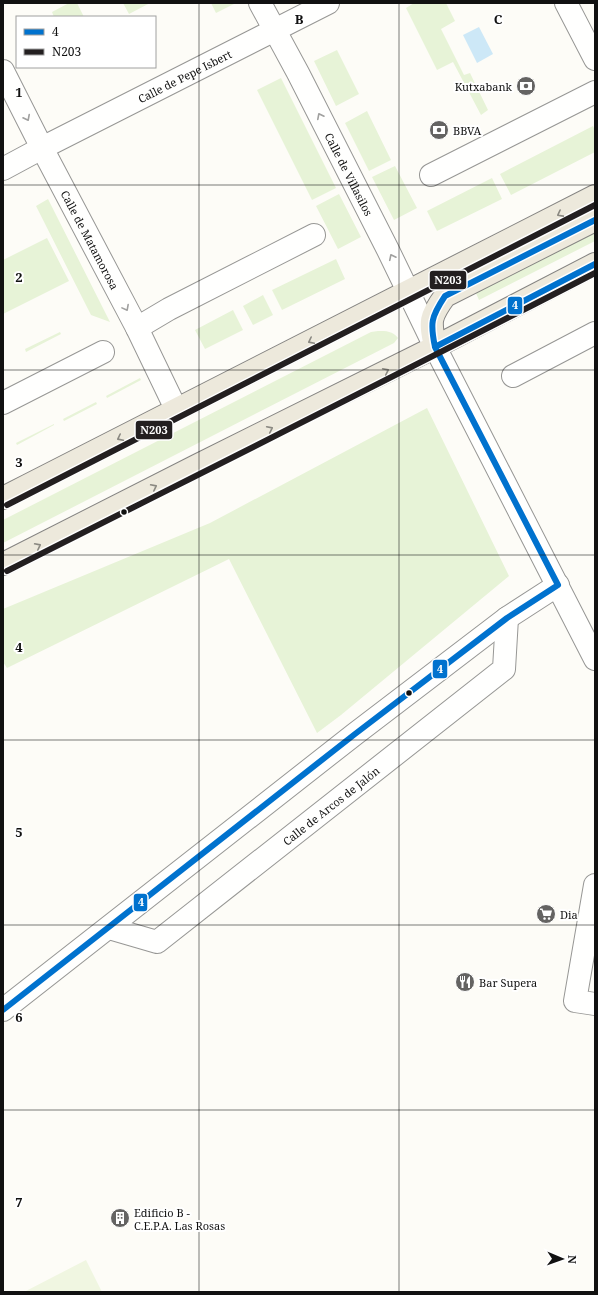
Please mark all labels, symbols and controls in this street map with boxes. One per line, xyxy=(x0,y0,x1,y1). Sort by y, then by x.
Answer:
text: B xyxy=(295,10,304,28)
text: C xyxy=(494,10,503,28)
legend xyxy=(16,16,156,68)
text: 4 xyxy=(52,23,59,40)
text: N203 xyxy=(52,43,82,60)
street label: Calle de Pepe Isbert xyxy=(135,46,234,106)
bank icon: Kutxabank xyxy=(515,75,537,97)
place label: Kutxabank xyxy=(455,79,513,94)
text: 1 xyxy=(15,83,23,101)
one-way arrow xyxy=(317,113,325,121)
one-way arrow xyxy=(22,114,30,122)
bank icon: BBVA xyxy=(428,119,450,141)
place label: BBVA xyxy=(453,123,481,138)
street label: Calle de Villasilos xyxy=(322,130,377,218)
street label: Calle de Matamorosa xyxy=(58,187,123,292)
one-way arrow xyxy=(557,209,565,216)
one-way arrow xyxy=(389,254,397,261)
text: 2 xyxy=(15,268,23,286)
line badge: N203 xyxy=(429,270,467,290)
text: N203 xyxy=(434,272,462,287)
line badge: 4 xyxy=(507,296,523,315)
text: 4 xyxy=(512,297,518,312)
one-way arrow xyxy=(122,304,129,311)
one-way arrow xyxy=(308,336,315,344)
one-way arrow xyxy=(382,368,390,376)
line badge: N203 xyxy=(135,420,173,440)
text: N203 xyxy=(140,422,168,437)
one-way arrow xyxy=(266,426,273,434)
one-way arrow xyxy=(117,433,124,441)
text: 3 xyxy=(15,453,23,471)
one-way arrow xyxy=(149,484,157,492)
unlabelled marker xyxy=(119,507,129,517)
one-way arrow xyxy=(34,543,41,551)
text: 4 xyxy=(15,638,23,656)
line badge: 4 xyxy=(432,659,448,679)
text: 4 xyxy=(437,661,443,676)
unlabelled marker xyxy=(404,688,414,698)
street label: Calle de Arcos de Jalón xyxy=(279,763,382,848)
text: 5 xyxy=(15,823,23,841)
line badge: 4 xyxy=(133,893,148,912)
text: 4 xyxy=(138,894,144,909)
supermarket icon: Dia xyxy=(535,903,557,925)
place label: Dia xyxy=(560,907,578,922)
restaurant icon: Bar Supera xyxy=(454,971,476,993)
place label: Bar Supera xyxy=(479,975,537,990)
text: 6 xyxy=(15,1008,23,1026)
text: 7 xyxy=(15,1193,23,1211)
place label: Edificio B - C.E.P.A. Las Rosas xyxy=(134,1205,225,1233)
building icon: Edificio B - C.E.P.A. Las Rosas xyxy=(109,1207,131,1229)
north arrow xyxy=(542,1239,582,1279)
text: N xyxy=(565,1255,580,1264)

